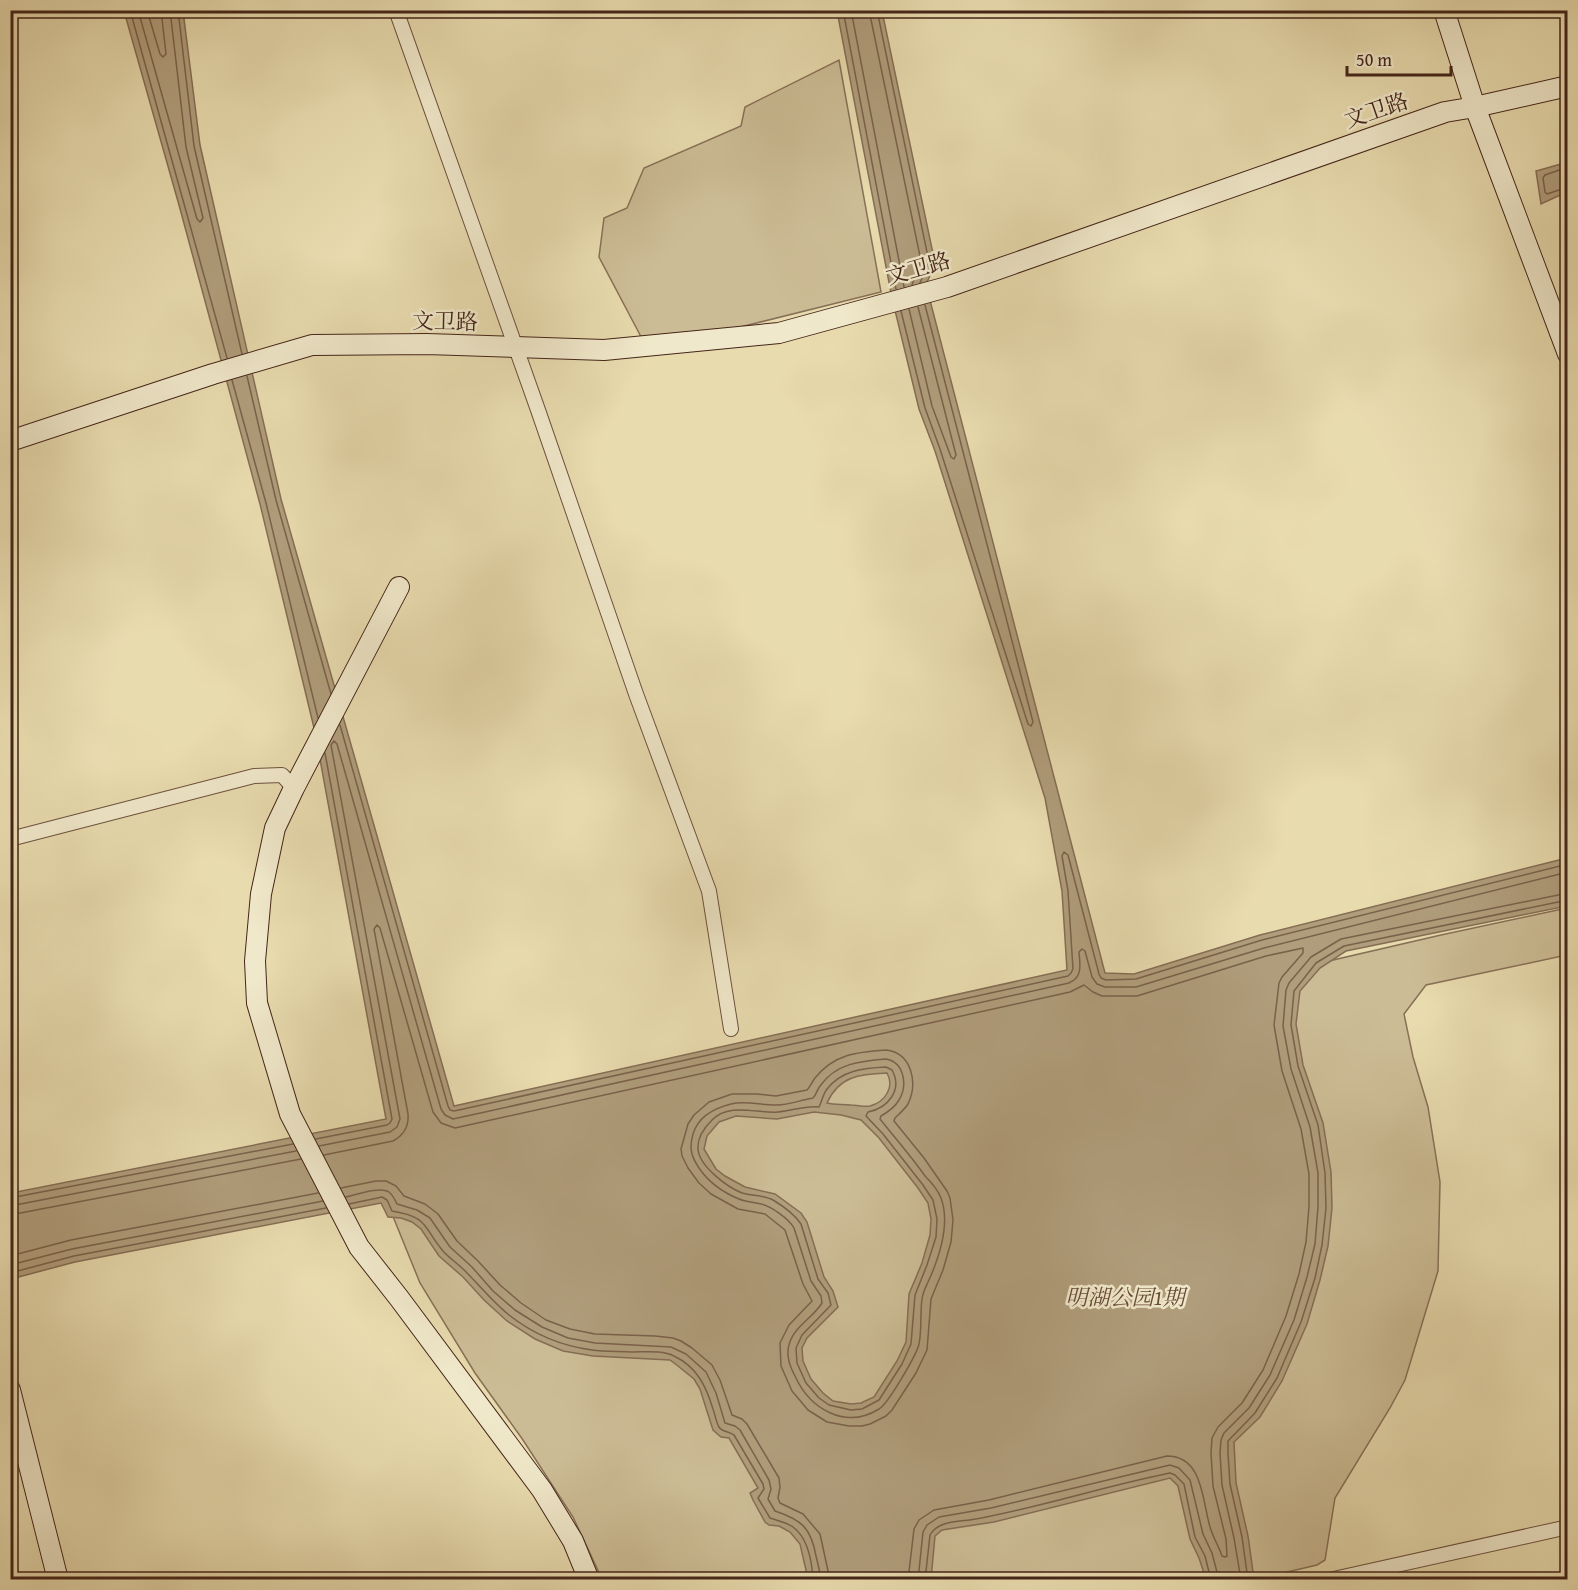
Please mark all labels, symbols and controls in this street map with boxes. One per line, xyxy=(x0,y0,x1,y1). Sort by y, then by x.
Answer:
scale bar xyxy=(1347,39,1450,77)
text: 50 m xyxy=(1356,46,1392,73)
street label: 文卫路 xyxy=(1340,84,1412,136)
street label: 文卫路 xyxy=(882,244,954,292)
street label: 文卫路 xyxy=(412,304,478,338)
park label: 明湖公园1期 xyxy=(1065,1281,1189,1313)

